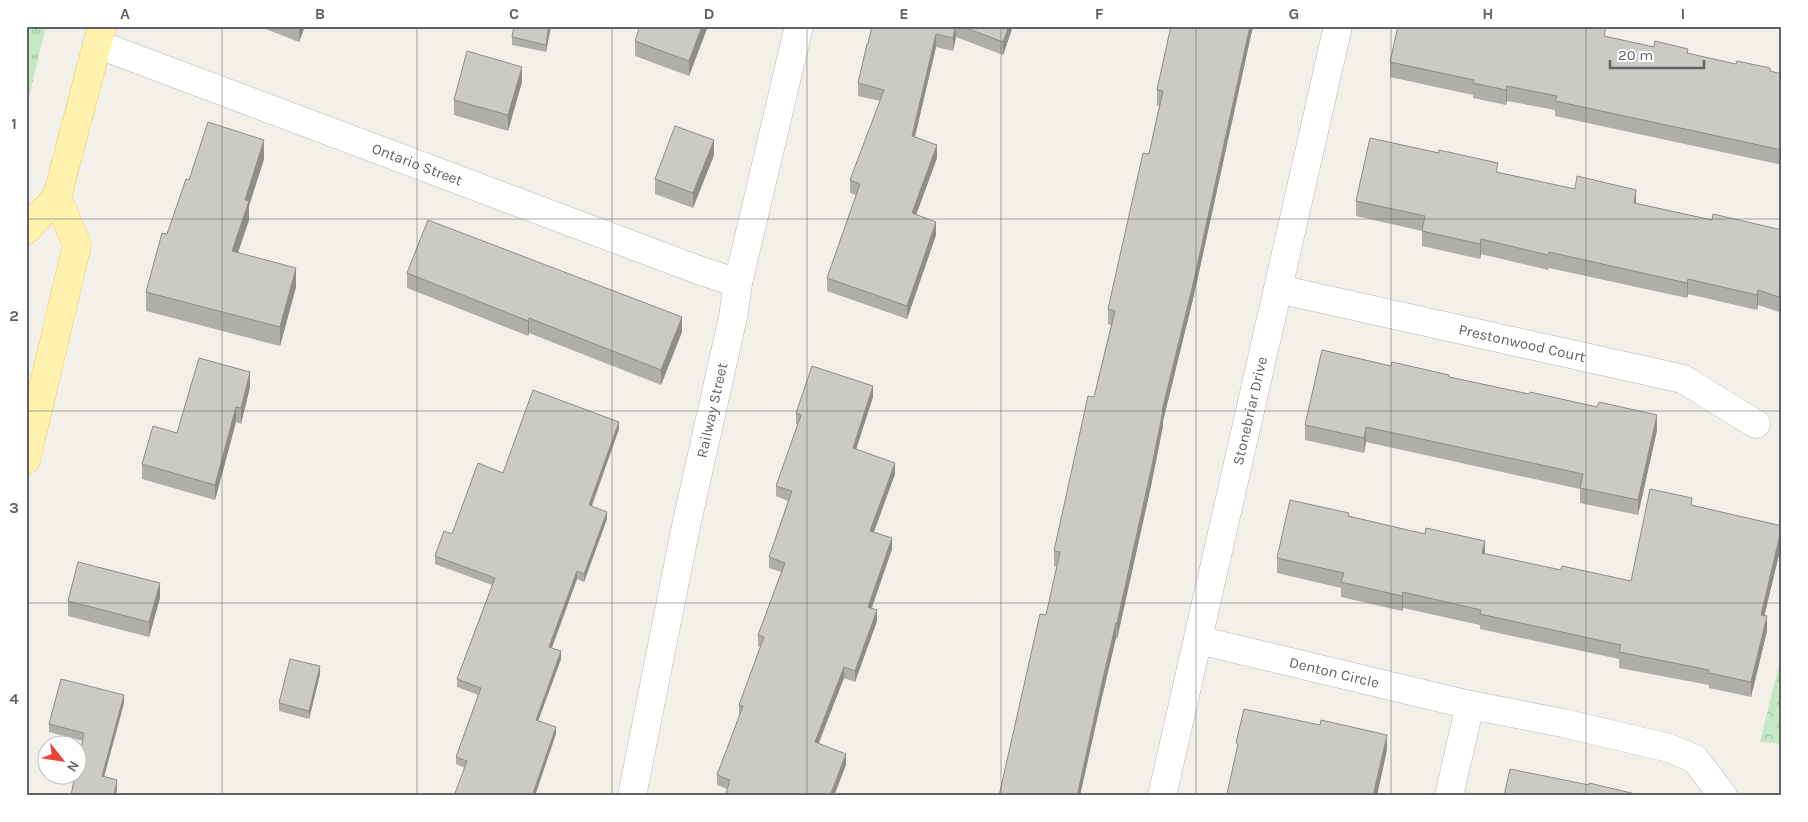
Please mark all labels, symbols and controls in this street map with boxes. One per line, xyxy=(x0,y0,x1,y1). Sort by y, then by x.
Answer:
text: A xyxy=(120,4,130,23)
text: B xyxy=(315,4,325,23)
text: C xyxy=(509,4,519,23)
text: D xyxy=(704,4,715,23)
text: E xyxy=(899,4,909,23)
text: F xyxy=(1095,4,1104,23)
text: G xyxy=(1289,4,1299,23)
text: H xyxy=(1482,4,1494,23)
text: I xyxy=(1681,4,1685,23)
scale bar xyxy=(1610,38,1704,70)
text: 20 m xyxy=(1618,46,1653,64)
text: 1 xyxy=(11,114,17,133)
street label: Ontario Street xyxy=(369,139,465,190)
text: 2 xyxy=(9,306,19,325)
street label: Prestonwood Court xyxy=(1457,320,1588,366)
street label: Stonebriar Drive xyxy=(1229,355,1271,467)
street label: Railway Street xyxy=(693,361,732,460)
text: 3 xyxy=(9,498,19,517)
street label: Denton Circle xyxy=(1287,653,1381,692)
text: 4 xyxy=(9,689,19,708)
north arrow xyxy=(38,734,88,784)
text: N xyxy=(63,758,83,775)

